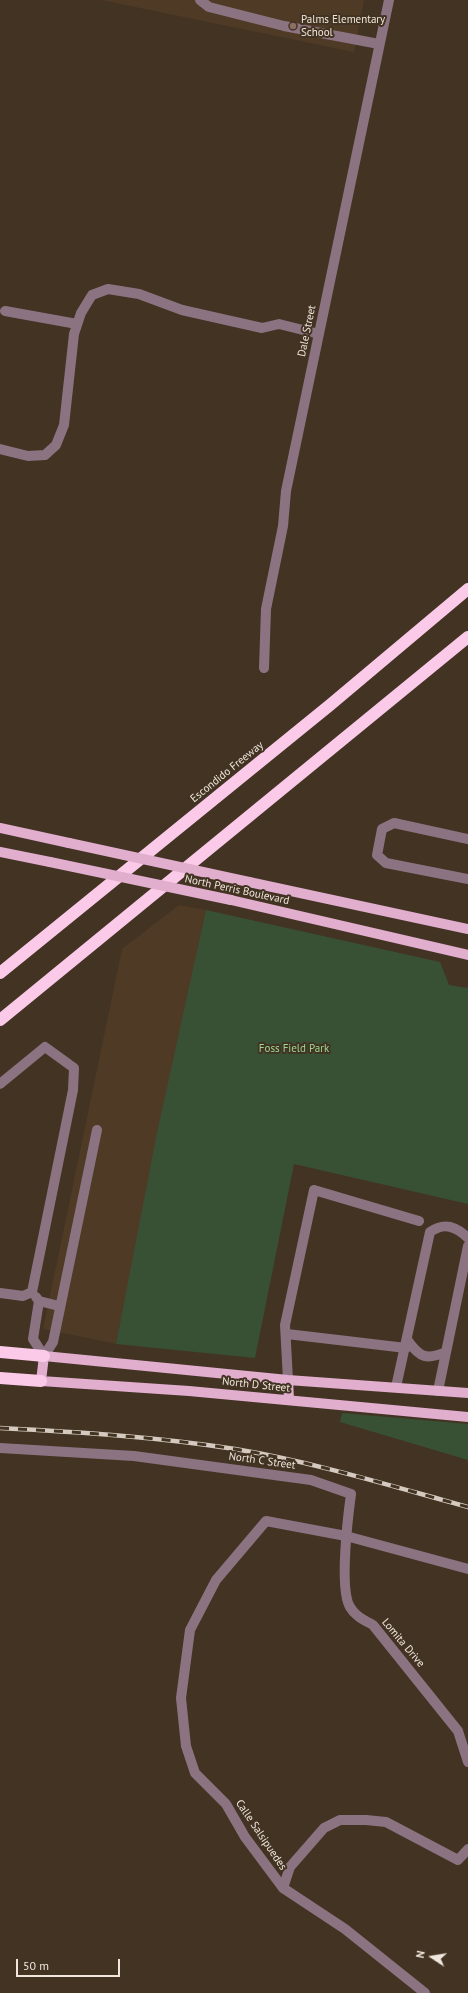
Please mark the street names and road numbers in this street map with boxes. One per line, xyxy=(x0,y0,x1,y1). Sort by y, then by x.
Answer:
street label: Dale Street xyxy=(295,304,319,358)
street label: Escondido Freeway xyxy=(188,739,266,805)
street label: North Perris Boulevard xyxy=(183,872,291,908)
street label: North D Street xyxy=(221,1375,291,1395)
street label: North C Street xyxy=(228,1450,296,1472)
street label: Lomita Drive xyxy=(379,1616,427,1670)
street label: Calle Salsipuedes xyxy=(233,1797,289,1873)

